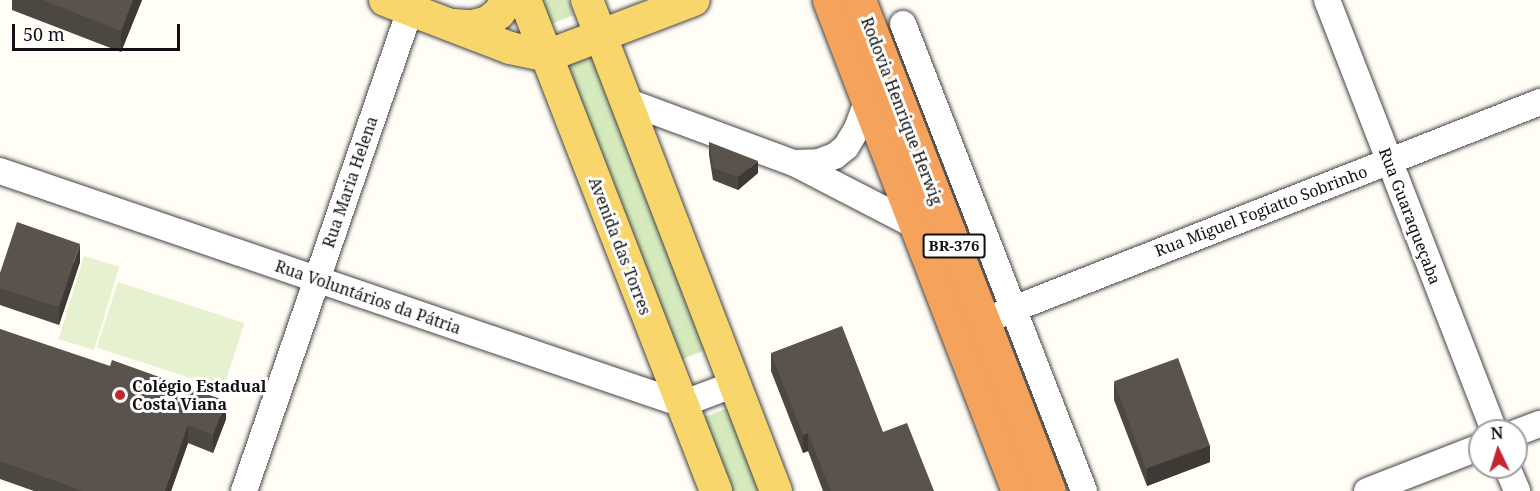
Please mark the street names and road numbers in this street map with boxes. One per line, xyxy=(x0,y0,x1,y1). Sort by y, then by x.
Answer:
street label: Rodovia Henrique Herwig xyxy=(857,14,947,208)
street label: Rua Maria Helena xyxy=(318,114,382,250)
street label: Rua Guaraqueçaba xyxy=(1375,145,1445,287)
street label: Rua Miguel Fogiatto Sobrinho xyxy=(1152,162,1370,260)
street label: Avenida das Torres xyxy=(585,174,655,318)
road number: BR-376 xyxy=(922,234,986,258)
street label: Rua Voluntários da Pátria xyxy=(273,256,463,338)

